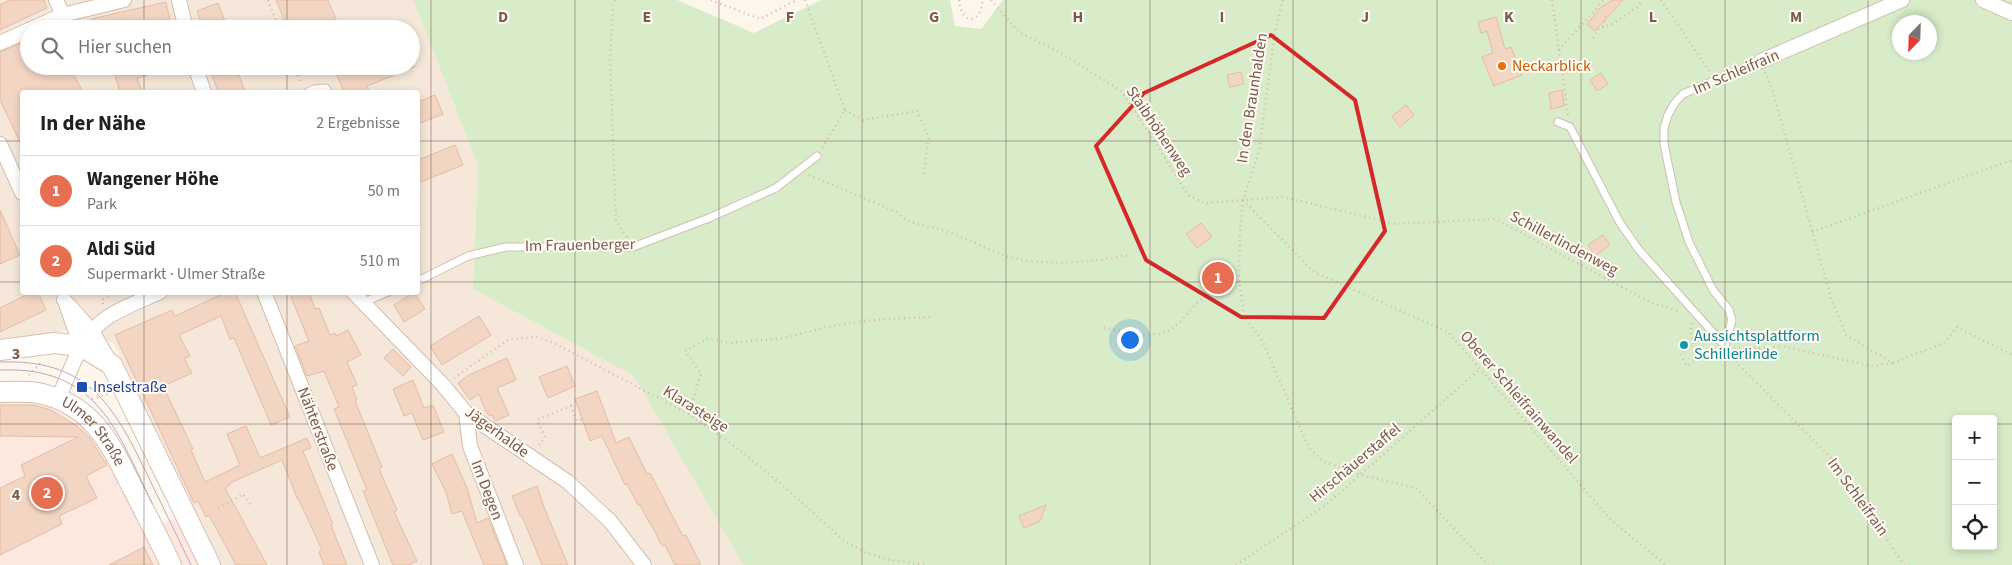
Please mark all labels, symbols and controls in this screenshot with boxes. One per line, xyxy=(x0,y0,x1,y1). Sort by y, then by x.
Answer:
text: D xyxy=(498,6,508,28)
text: E xyxy=(643,6,651,28)
text: F xyxy=(786,6,794,28)
text: G xyxy=(929,6,939,28)
text: H xyxy=(1073,6,1083,28)
text: I xyxy=(1220,6,1224,28)
text: J xyxy=(1361,6,1369,28)
text: K xyxy=(1504,6,1514,28)
text: L xyxy=(1649,6,1657,28)
text: M xyxy=(1790,6,1802,28)
north arrow xyxy=(1892,15,1937,60)
search box xyxy=(20,20,420,75)
street label: In den Braunhalden xyxy=(1231,31,1273,165)
icon: search xyxy=(38,34,66,62)
text: Hier suchen xyxy=(78,34,172,61)
street label: Im Schleifrain xyxy=(1689,44,1783,100)
place label: Neckarblick xyxy=(1512,55,1591,77)
marker: Neckarblick xyxy=(1496,60,1508,72)
street label: Staibhöhenweg xyxy=(1121,82,1197,180)
text: In der Nähe xyxy=(40,108,146,138)
text: 2 Ergebnisse xyxy=(316,112,400,134)
text: Wangener Höhe xyxy=(87,166,219,193)
text: 1 xyxy=(52,180,60,202)
text: 50 m xyxy=(368,180,400,202)
text: Park xyxy=(87,193,117,215)
street label: Schillerlindenweg xyxy=(1506,205,1622,281)
street label: Im Frauenberger xyxy=(525,233,636,257)
text: Aldi Süd xyxy=(87,236,156,263)
text: 2 xyxy=(52,250,60,272)
text: 510 m xyxy=(360,250,400,272)
pin: 1 xyxy=(1202,259,1234,297)
text: Supermarkt · Ulmer Straße xyxy=(87,263,265,285)
place label: Aussichtsplattform Schillerlinde xyxy=(1694,325,1820,365)
street label: Oberer Schleifrainwandel xyxy=(1455,326,1583,468)
your location xyxy=(1117,327,1143,353)
marker: Aussichtsplattform Schillerlinde xyxy=(1678,339,1690,351)
text: 3 xyxy=(12,343,20,365)
place label: Inselstraße xyxy=(93,376,167,398)
marker: Inselstraße xyxy=(75,380,89,394)
street label: Klarasteige xyxy=(659,380,733,438)
street label: Nähterstraße xyxy=(292,384,344,474)
street label: Ulmer Straße xyxy=(58,391,131,470)
street label: Jägerhalde xyxy=(460,401,534,463)
map controls xyxy=(1952,415,1997,550)
button: + xyxy=(1952,415,1997,460)
street label: Hirschäuerstaffel xyxy=(1305,418,1405,508)
street label: Im Schleifrain xyxy=(1822,453,1894,541)
street label: Im Degen xyxy=(465,457,509,523)
button: − xyxy=(1952,460,1997,505)
pin: 2 xyxy=(31,474,63,512)
text: 4 xyxy=(12,484,21,506)
button: locate xyxy=(1952,505,1997,550)

